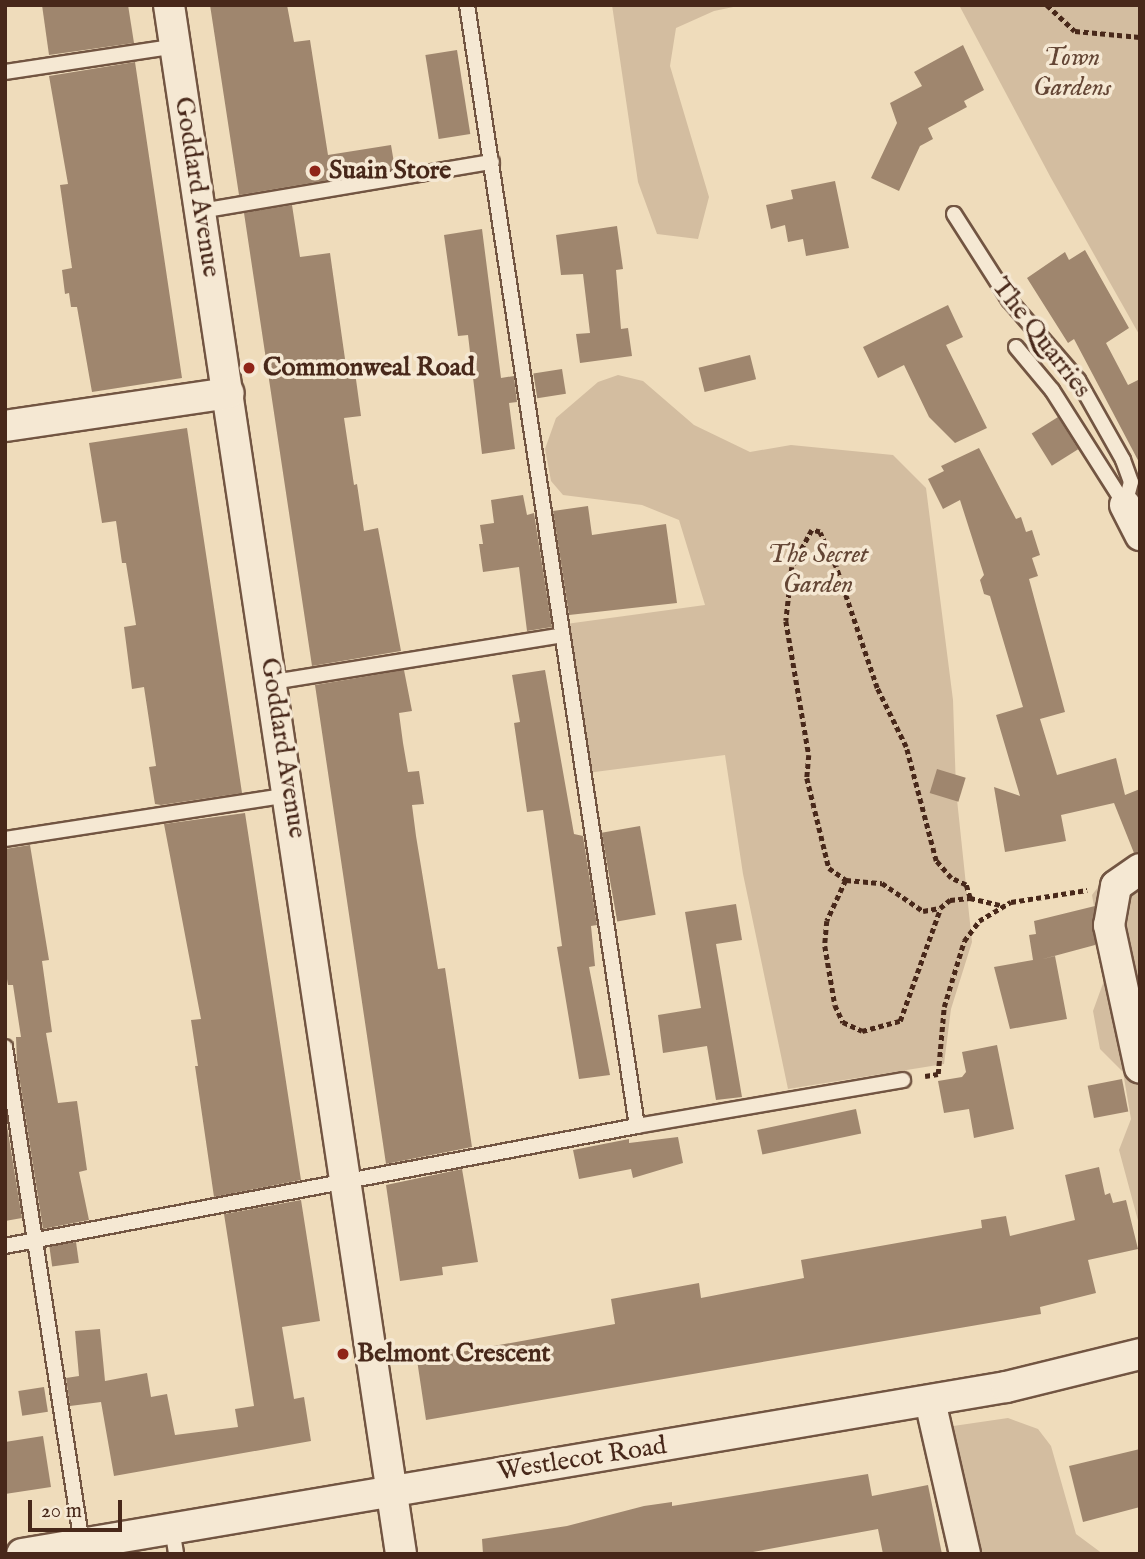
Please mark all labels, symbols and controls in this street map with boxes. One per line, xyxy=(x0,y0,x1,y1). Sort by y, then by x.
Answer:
park label: Town Gardens xyxy=(1033,42,1111,104)
street label: Goddard Avenue xyxy=(167,95,227,279)
place label: Suain Store xyxy=(329,155,451,187)
marker: Suain Store xyxy=(307,163,323,179)
street label: The Quarries xyxy=(985,272,1097,404)
place label: Commonweal Road xyxy=(263,352,475,384)
marker: Commonweal Road xyxy=(241,360,257,376)
park label: The Secret Garden xyxy=(768,539,868,600)
street label: Goddard Avenue xyxy=(253,656,313,840)
place label: Belmont Crescent xyxy=(357,1338,550,1370)
marker: Belmont Crescent xyxy=(335,1346,351,1362)
street label: Westlecot Road xyxy=(495,1430,669,1488)
scale bar xyxy=(32,1486,126,1530)
text: 20 m xyxy=(41,1498,82,1525)

